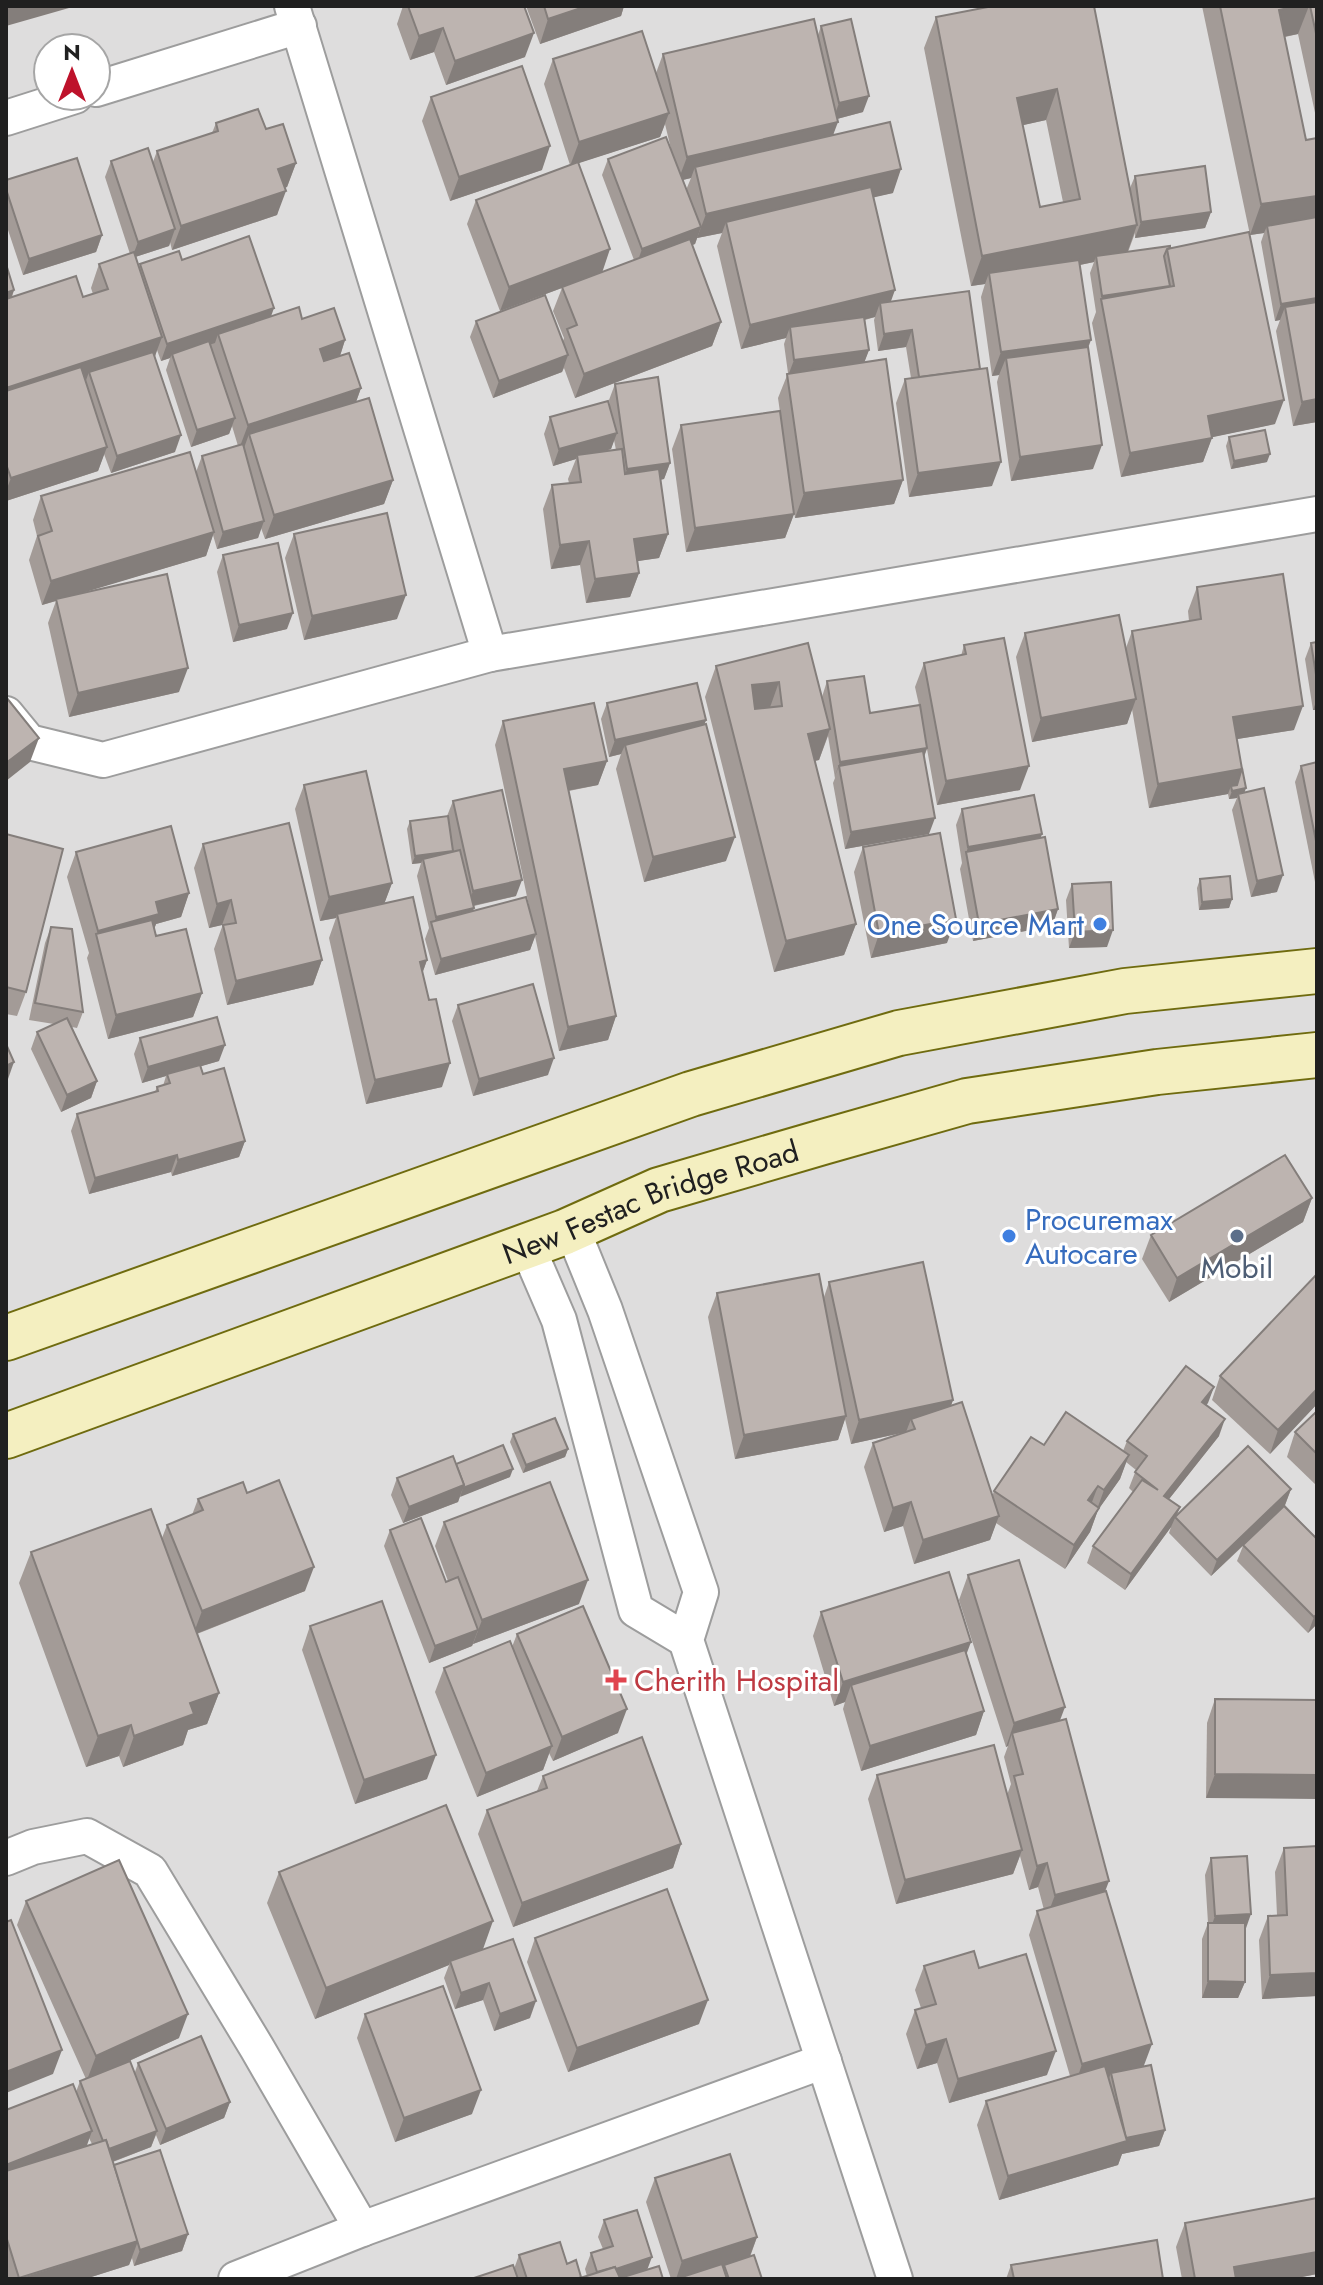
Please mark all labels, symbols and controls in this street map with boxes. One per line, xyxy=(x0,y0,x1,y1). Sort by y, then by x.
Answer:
north arrow xyxy=(32,32,112,112)
text: N xyxy=(63,36,81,68)
place label: One Source Mart xyxy=(867,903,1085,946)
marker: One Source Mart xyxy=(1091,915,1109,933)
street label: New Festac Bridge Road xyxy=(496,1129,804,1275)
place label: Procuremax Autocare xyxy=(1025,1198,1173,1275)
marker: Procuremax Autocare xyxy=(1000,1227,1018,1245)
marker: Mobil xyxy=(1228,1227,1246,1245)
place label: Mobil xyxy=(1201,1246,1273,1289)
place label: Cherith Hospital xyxy=(634,1659,839,1702)
marker: Cherith Hospital xyxy=(605,1669,627,1691)

